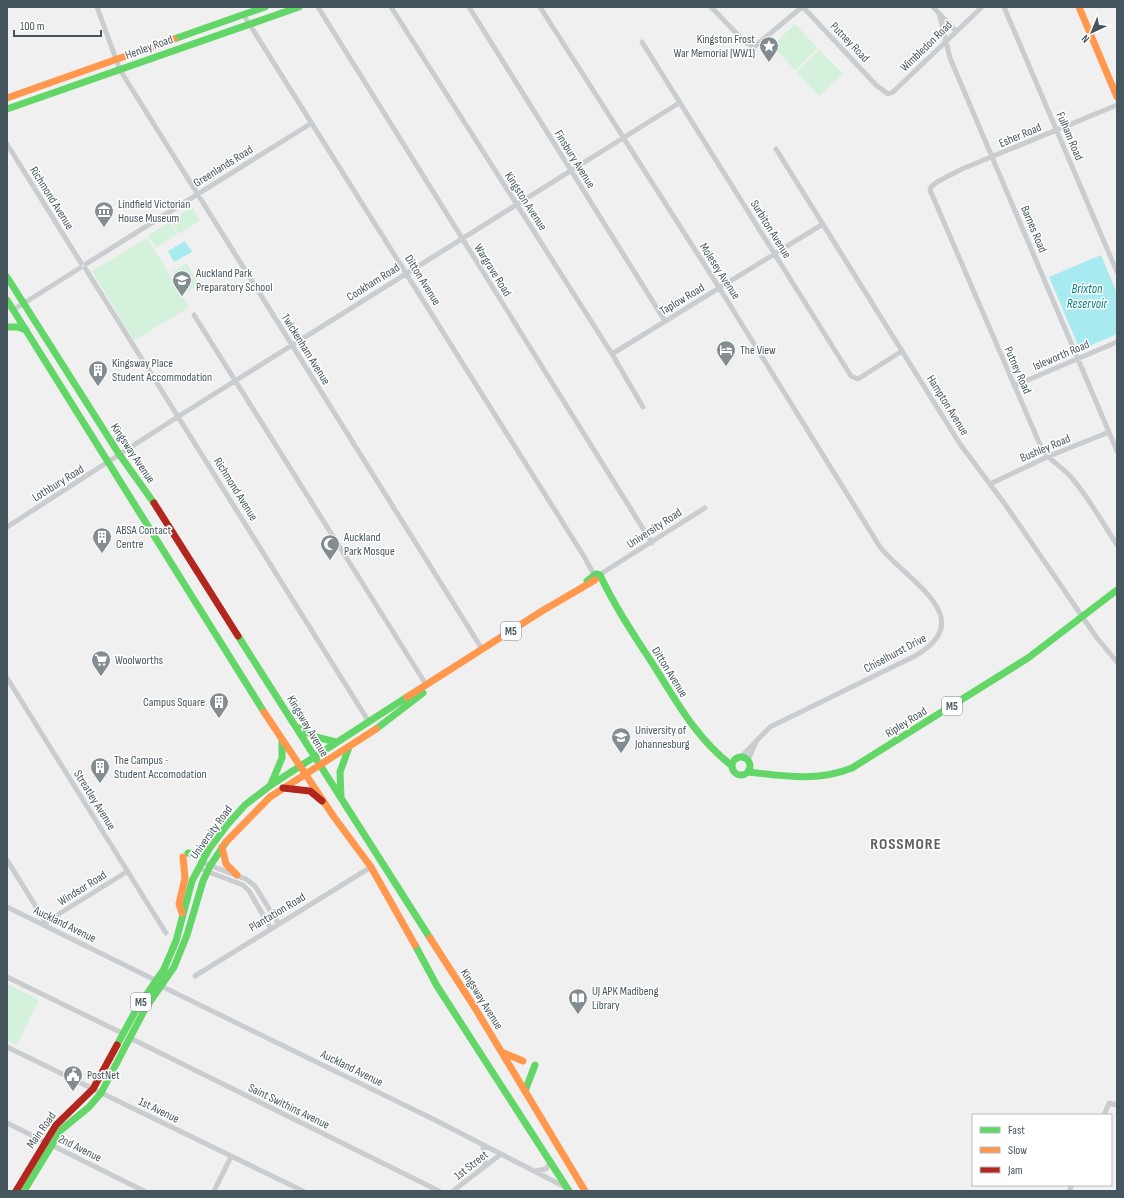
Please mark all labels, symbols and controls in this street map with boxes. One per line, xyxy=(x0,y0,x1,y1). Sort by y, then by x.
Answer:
scale bar xyxy=(14,12,101,38)
north arrow xyxy=(1072,12,1112,52)
street label: Wimbledon Road xyxy=(897,18,956,75)
text: 100 m xyxy=(20,19,45,34)
street label: Putney Road xyxy=(827,19,872,66)
street label: Henley Road xyxy=(123,32,175,63)
place label: Kingston Frost War Memorial (WW1) xyxy=(673,32,755,61)
text: N xyxy=(1079,32,1092,46)
place icon: Kingston Frost War Memorial (WW1) xyxy=(758,35,780,63)
street label: Fulham Road xyxy=(1053,110,1086,163)
street label: Esher Road xyxy=(997,120,1044,151)
street label: Finsbury Avenue xyxy=(551,127,598,191)
street label: Greenlands Road xyxy=(191,142,256,191)
street label: Richmond Avenue xyxy=(26,164,77,233)
street label: Kingston Avenue xyxy=(501,169,550,234)
place label: Lindfield Victorian House Museum xyxy=(118,197,190,226)
street label: Surbiton Avenue xyxy=(747,197,794,261)
museum icon: Lindfield Victorian House Museum xyxy=(93,200,115,228)
street label: Barnes Road xyxy=(1017,203,1050,255)
street label: Molesey Avenue xyxy=(696,240,743,302)
street label: Wargrave Road xyxy=(471,241,515,299)
street label: Ditton Avenue xyxy=(401,252,444,308)
street label: Cookham Road xyxy=(344,260,403,305)
place label: Auckland Park Preparatory School xyxy=(195,266,272,295)
school or university icon: Auckland Park Preparatory School xyxy=(171,269,193,297)
street label: Taplow Road xyxy=(657,280,707,319)
water label: Brixton Reservoir xyxy=(1067,281,1108,312)
street label: Twickenham Avenue xyxy=(278,311,334,388)
street label: Isleworth Road xyxy=(1031,337,1092,374)
hotel icon: The View xyxy=(715,339,737,367)
place label: The View xyxy=(740,343,776,358)
street label: Putney Road xyxy=(1000,344,1035,396)
place label: Kingsway Place Student Accommodation xyxy=(112,356,212,385)
building icon: Kingsway Place Student Accommodation xyxy=(87,359,109,387)
street label: Hampton Avenue xyxy=(923,372,972,438)
street label: Kingsway Avenue xyxy=(107,421,158,486)
street label: Bushley Road xyxy=(1018,431,1073,466)
street label: Richmond Avenue xyxy=(210,455,261,524)
street label: Lothbury Road xyxy=(30,462,87,505)
street label: University Road xyxy=(624,505,685,552)
place label: ABSA Contact Centre xyxy=(115,523,172,552)
building icon: ABSA Contact Centre xyxy=(91,526,113,554)
place label: Auckland Park Mosque xyxy=(343,530,395,559)
mosque icon: Auckland Park Mosque xyxy=(319,533,341,561)
road number: M5 xyxy=(501,622,521,640)
street label: Chiselhurst Drive xyxy=(861,631,929,676)
street label: Ditton Avenue xyxy=(648,644,691,700)
supermarket icon: Woolworths xyxy=(90,649,112,677)
place label: Woolworths xyxy=(115,653,163,668)
building icon: Campus Square xyxy=(208,691,230,719)
street label: Kingsway Avenue xyxy=(283,693,332,760)
place label: Campus Square xyxy=(143,695,205,710)
road number: M5 xyxy=(942,697,962,715)
street label: Ripley Road xyxy=(883,704,930,741)
place label: University of Johannesburg xyxy=(634,723,690,752)
school or university icon: University of Johannesburg xyxy=(610,726,632,754)
place label: The Campus - Student Accomodation xyxy=(114,753,207,782)
building icon: The Campus - Student Accomodation xyxy=(89,756,111,784)
street label: Streatley Avenue xyxy=(70,767,119,833)
street label: University Road xyxy=(187,803,236,862)
district label: ROSSMORE xyxy=(870,835,942,854)
street label: Windsor Road xyxy=(55,868,109,909)
street label: Plantation Road xyxy=(246,890,308,935)
street label: Auckland Avenue xyxy=(30,902,99,946)
street label: Kingsway Avenue xyxy=(457,966,506,1033)
place label: UJ APK Madibeng Library xyxy=(592,984,659,1013)
library icon: UJ APK Madibeng Library xyxy=(567,987,589,1015)
road number: M5 xyxy=(131,993,151,1011)
street label: Auckland Avenue xyxy=(317,1046,386,1090)
public building icon: PostNet xyxy=(62,1064,84,1092)
place label: PostNet xyxy=(87,1068,120,1083)
street label: Saint Swithins Avenue xyxy=(246,1080,332,1133)
street label: 1st Avenue xyxy=(136,1094,182,1127)
street label: Main Road xyxy=(23,1109,59,1151)
legend xyxy=(972,1114,1112,1186)
text: Fast xyxy=(1008,1123,1025,1138)
street label: 2nd Avenue xyxy=(56,1132,104,1165)
text: Slow xyxy=(1008,1143,1027,1158)
street label: 1st Street xyxy=(451,1147,492,1183)
text: Jam xyxy=(1007,1163,1023,1178)

